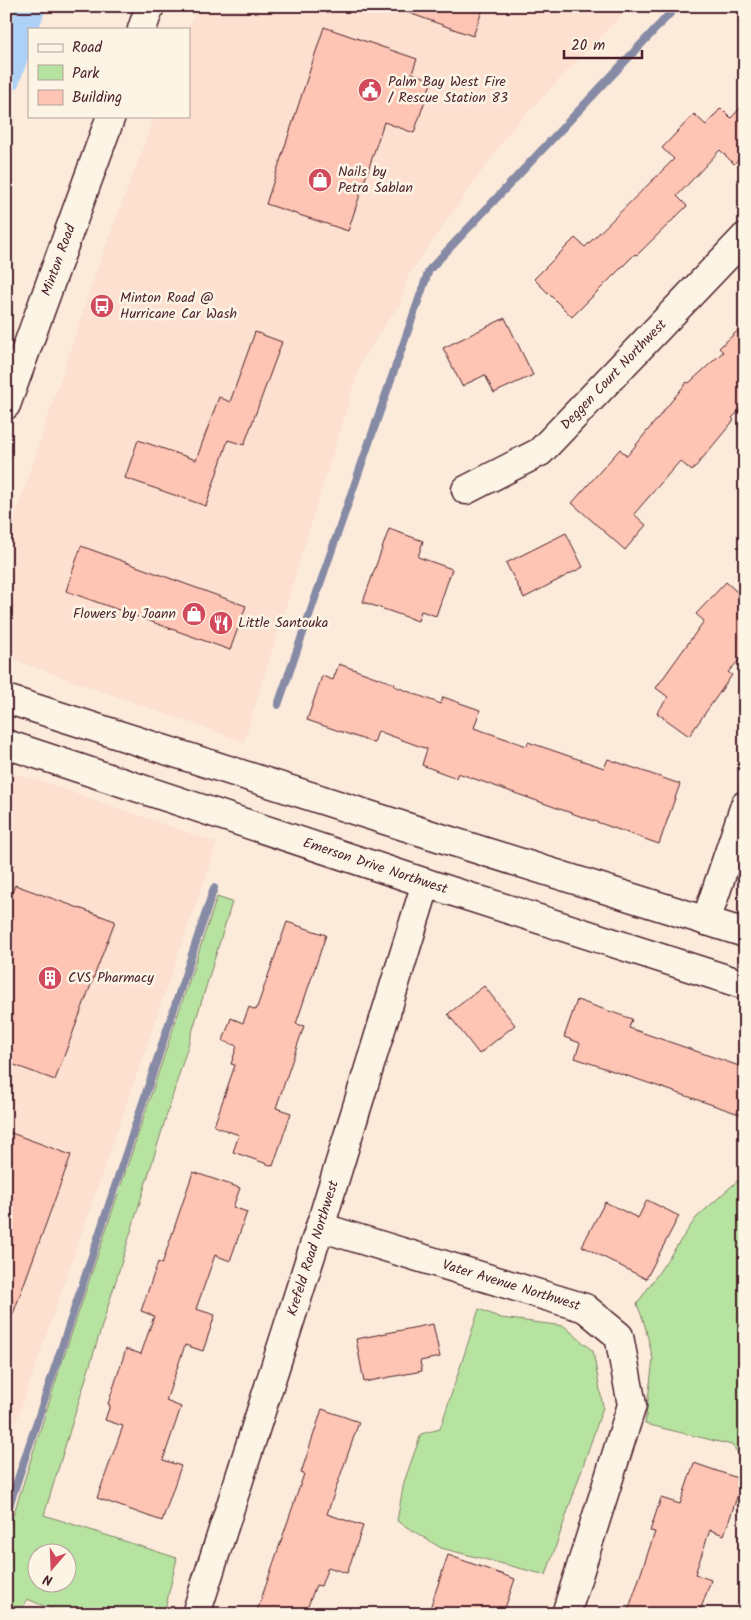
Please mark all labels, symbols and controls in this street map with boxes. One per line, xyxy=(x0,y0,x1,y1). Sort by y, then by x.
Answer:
legend xyxy=(28,28,190,118)
scale bar xyxy=(564,28,641,60)
text: 20 m xyxy=(571,34,605,58)
text: Road xyxy=(72,36,103,60)
text: Park xyxy=(72,62,100,86)
place label: Palm Bay West Fire / Rescue Station 83 xyxy=(388,71,508,109)
public building icon: Palm Bay West Fire / Rescue Station 83 xyxy=(357,77,383,103)
text: Building xyxy=(72,86,122,110)
place label: Nails by Petra Sablan xyxy=(338,161,413,199)
shop icon: Nails by Petra Sablan xyxy=(307,167,333,193)
street label: Minton Road xyxy=(35,220,82,299)
place label: Minton Road @ Hurricane Car Wash xyxy=(120,287,237,325)
bus stop icon: Minton Road @ Hurricane Car Wash xyxy=(89,293,115,319)
street label: Deggen Court Northwest xyxy=(555,314,672,435)
shop icon: Flowers by Joann xyxy=(181,601,207,627)
place label: Flowers by Joann xyxy=(73,603,176,625)
restaurant icon: Little Santouka xyxy=(208,610,234,636)
place label: Little Santouka xyxy=(238,612,328,634)
street label: Emerson Drive Northwest xyxy=(300,832,451,900)
building icon: CVS Pharmacy xyxy=(37,965,63,991)
place label: CVS Pharmacy xyxy=(68,967,154,989)
street label: Krefeld Road Northwest xyxy=(281,1177,345,1319)
street label: Vater Avenue Northwest xyxy=(439,1254,584,1317)
north arrow xyxy=(28,1542,78,1592)
text: N xyxy=(40,1567,56,1591)

